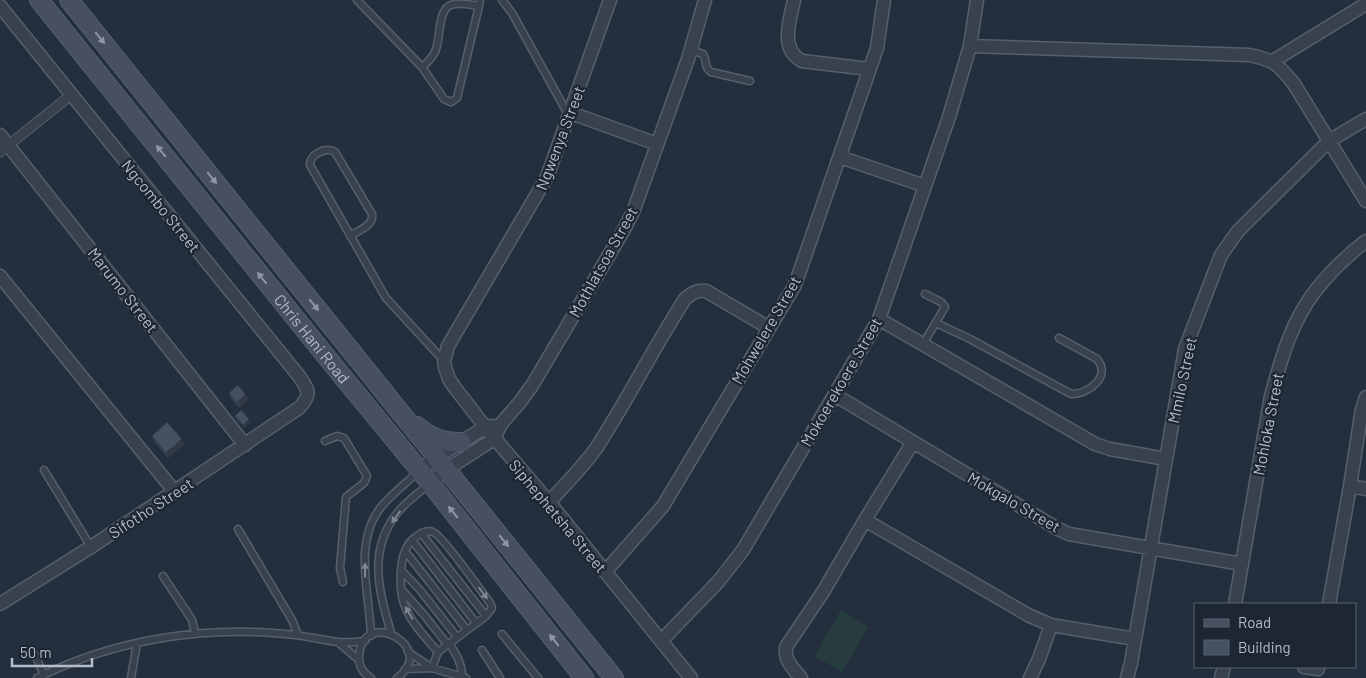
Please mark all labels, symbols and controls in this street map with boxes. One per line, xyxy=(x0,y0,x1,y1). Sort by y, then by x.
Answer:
one-way arrow xyxy=(94,31,105,44)
street label: Ngwenya Street xyxy=(531,83,588,193)
one-way arrow xyxy=(155,145,166,158)
street label: Ngcombo Street xyxy=(118,155,205,256)
one-way arrow xyxy=(207,172,218,185)
street label: Mothlatsoa Street xyxy=(564,203,641,320)
street label: Marumo Street xyxy=(84,243,163,336)
one-way arrow xyxy=(257,271,268,284)
street label: Mohwelere Street xyxy=(727,272,804,387)
street label: Chris Hani Road xyxy=(271,290,354,387)
one-way arrow xyxy=(309,298,319,312)
street label: Mokoerekoere Street xyxy=(796,314,885,450)
street label: Mmilo Street xyxy=(1163,335,1200,425)
street label: Mohloka Street xyxy=(1248,371,1287,477)
street label: Siphephetsha Street xyxy=(505,455,611,576)
street label: Mokgalo Street xyxy=(964,467,1064,536)
street label: Sifotho Street xyxy=(105,473,197,542)
one-way arrow xyxy=(448,506,459,519)
one-way arrow xyxy=(391,510,401,524)
one-way arrow xyxy=(498,534,509,547)
one-way arrow xyxy=(361,562,369,578)
one-way arrow xyxy=(477,586,488,599)
legend xyxy=(1194,603,1356,668)
one-way arrow xyxy=(404,606,413,620)
text: Road xyxy=(1238,613,1271,631)
one-way arrow xyxy=(548,634,559,647)
scale bar xyxy=(12,636,92,668)
text: Building xyxy=(1238,638,1291,656)
text: 50 m xyxy=(20,643,52,661)

